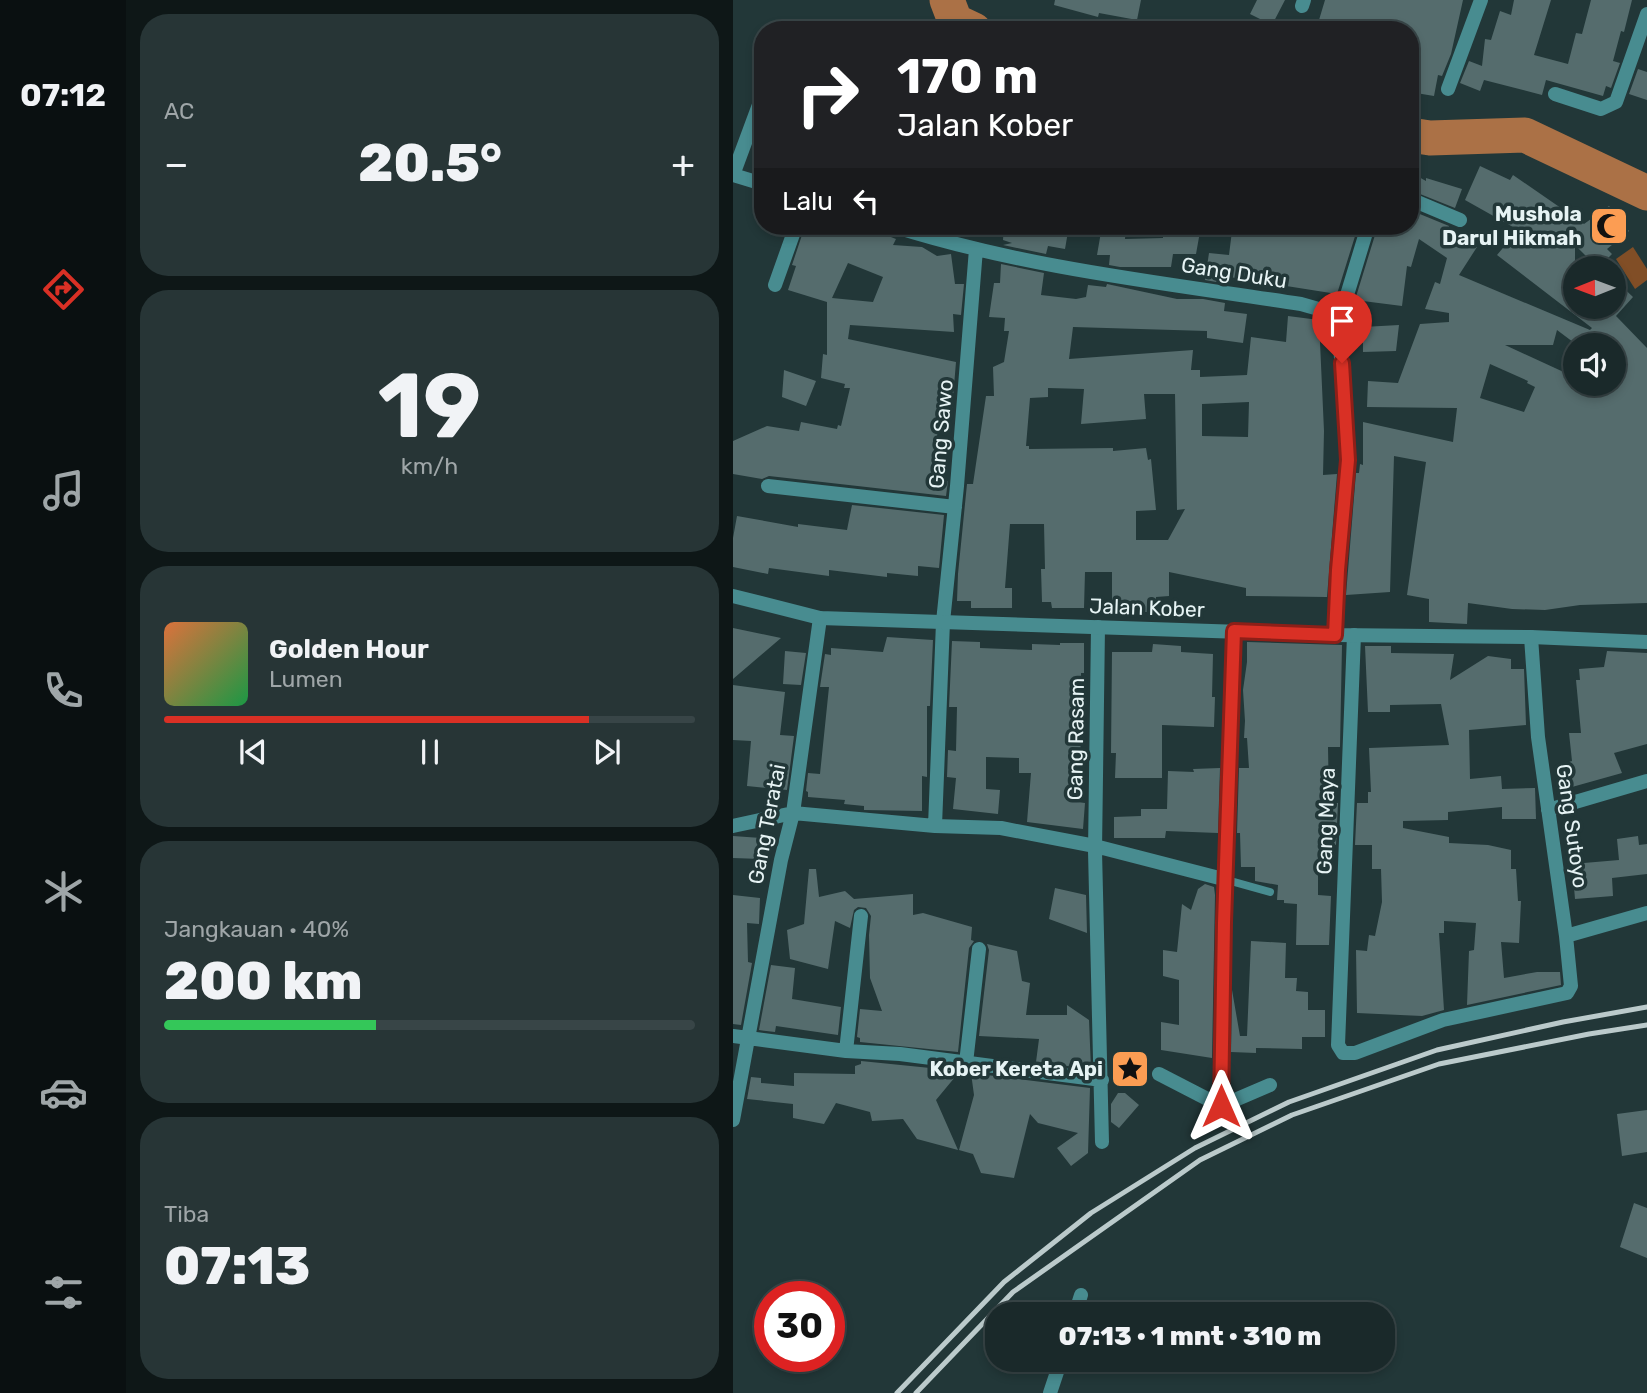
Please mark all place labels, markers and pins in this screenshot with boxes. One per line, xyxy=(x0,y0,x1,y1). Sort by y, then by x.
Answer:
place label: Mushola Darul Hikmah xyxy=(1442,201,1582,250)
mosque icon: Mushola Darul Hikmah xyxy=(1588,205,1630,247)
pin xyxy=(1312,291,1372,363)
place icon: Kober Kereta Api xyxy=(1109,1048,1151,1090)
place label: Kober Kereta Api xyxy=(929,1056,1103,1081)

